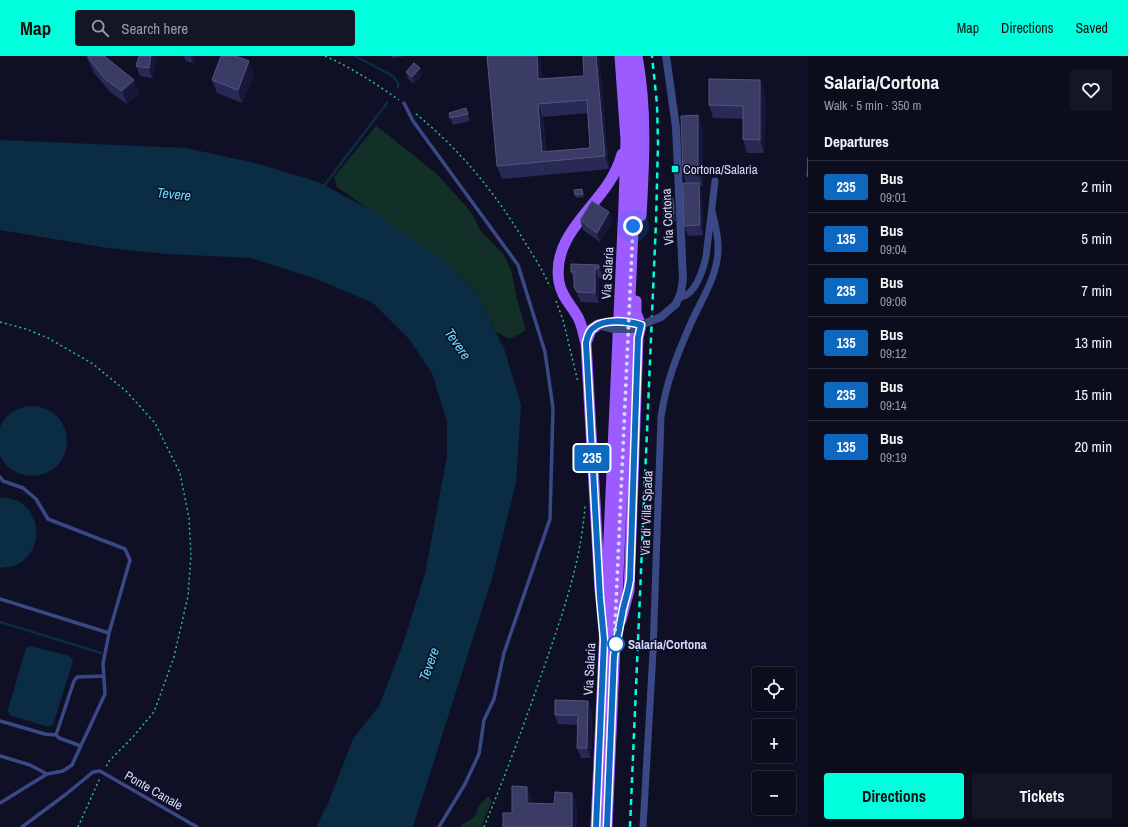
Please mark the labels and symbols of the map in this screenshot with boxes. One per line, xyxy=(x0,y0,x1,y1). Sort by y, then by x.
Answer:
place label: Cortona/Salaria xyxy=(683,161,758,178)
marker: Cortona/Salaria xyxy=(670,164,680,174)
water label: Tevere xyxy=(156,183,192,205)
street label: Via Cortona xyxy=(658,188,677,246)
your location xyxy=(623,216,643,236)
street label: Via Salaria xyxy=(598,246,617,300)
water label: Tevere xyxy=(441,325,475,363)
line badge: 235 xyxy=(569,445,615,471)
street label: Via di Villa Spada xyxy=(637,470,656,556)
marker: Salaria/Cortona xyxy=(607,635,625,653)
place label: Salaria/Cortona xyxy=(628,636,707,653)
street label: Via Salaria xyxy=(580,642,599,696)
water label: Tevere xyxy=(415,645,443,683)
street label: Ponte Canale xyxy=(122,767,186,814)

